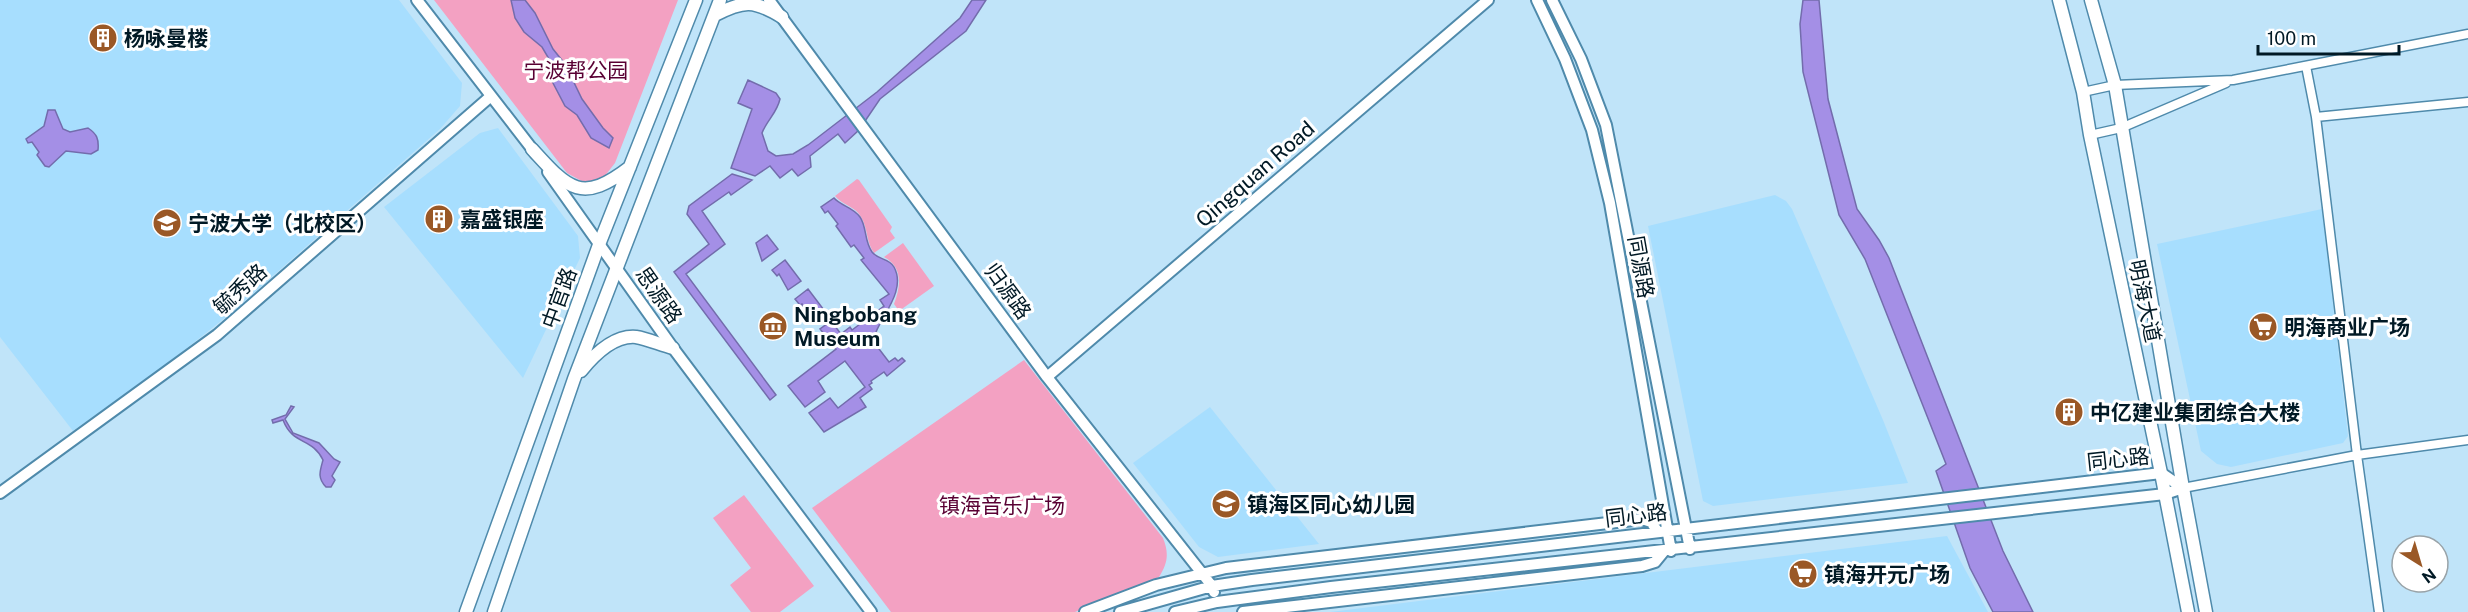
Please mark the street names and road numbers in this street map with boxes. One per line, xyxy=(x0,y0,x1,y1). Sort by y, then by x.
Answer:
street label: Qingquan Road xyxy=(1191,116,1319,232)
street label: 同源路 xyxy=(1623,234,1659,300)
street label: 明海大道 xyxy=(2124,257,2166,345)
street label: 归源路 xyxy=(979,258,1037,324)
street label: 毓秀路 xyxy=(208,259,272,319)
street label: 思源路 xyxy=(631,262,687,328)
street label: 中官路 xyxy=(536,264,582,332)
street label: 同心路 xyxy=(2085,443,2151,475)
street label: 同心路 xyxy=(1603,499,1669,531)

